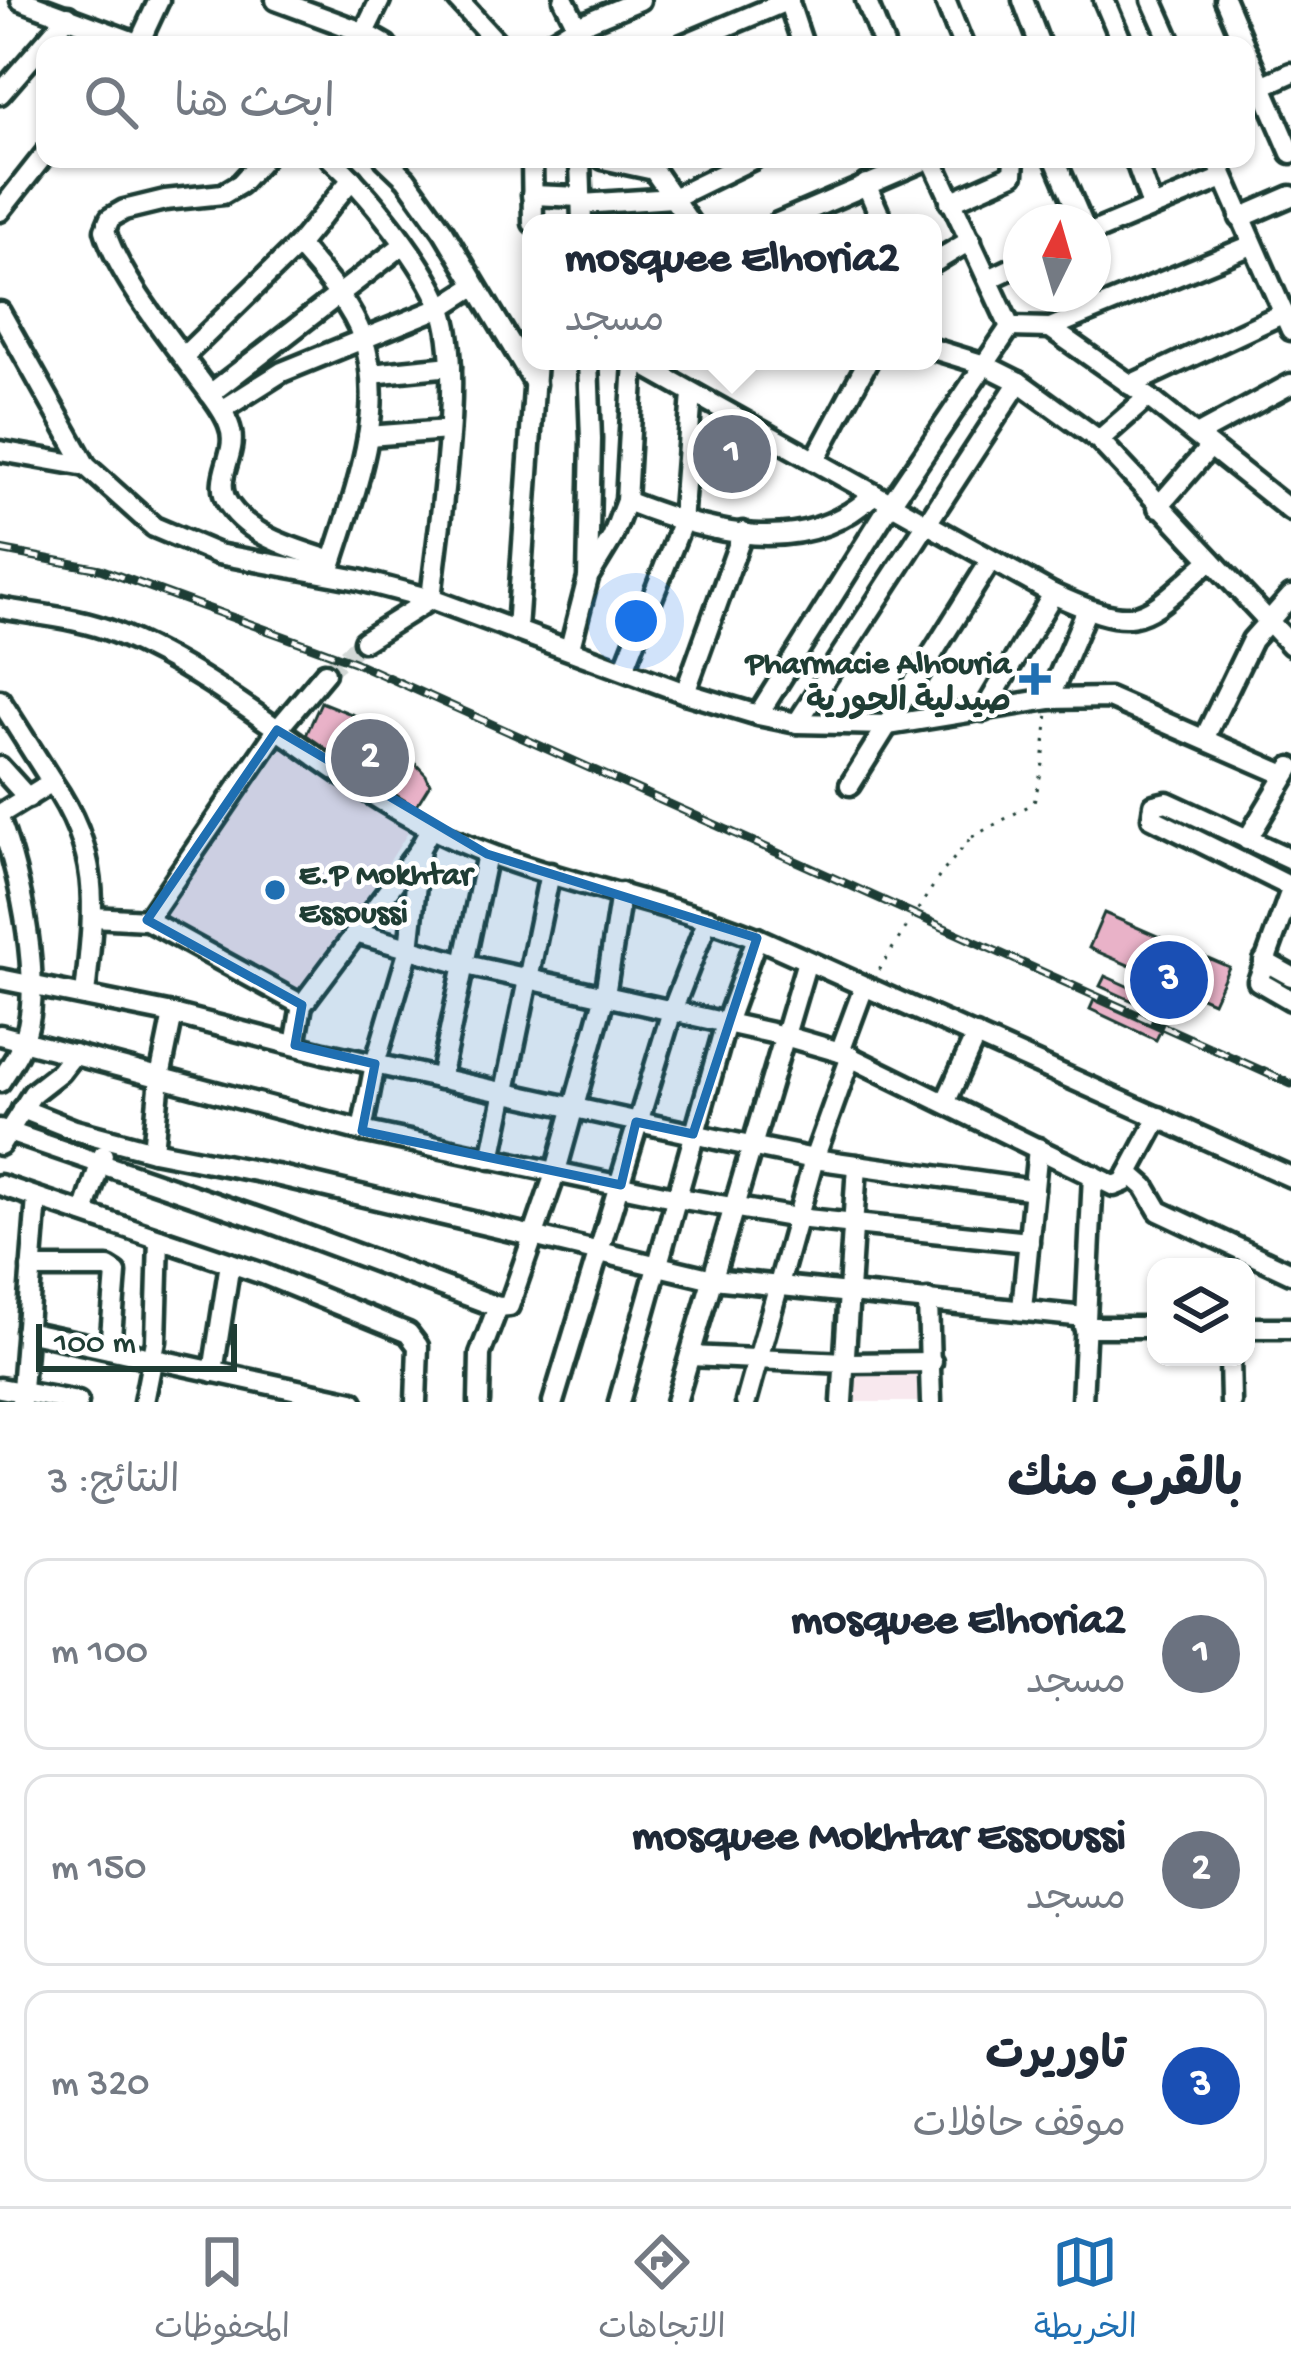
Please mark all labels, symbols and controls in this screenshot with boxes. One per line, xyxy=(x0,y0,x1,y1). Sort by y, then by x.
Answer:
search box xyxy=(36,36,1255,168)
icon: search xyxy=(78,69,144,135)
text: ابحث هنا xyxy=(174,80,335,133)
north arrow xyxy=(1003,204,1111,312)
popup xyxy=(522,214,942,370)
text: mosquee Elhoria2 xyxy=(564,234,900,287)
text: مسجد xyxy=(564,300,665,346)
pin: 1 xyxy=(693,409,771,499)
your location xyxy=(606,591,666,651)
place label: Pharmacie Alhouria صيدلية الحورية xyxy=(744,647,1013,723)
marker: Pharmacie Alhouria صيدلية الحورية xyxy=(1022,666,1048,692)
pin: 2 xyxy=(331,713,409,803)
place label: E.P Mokhtar Essoussi xyxy=(299,858,475,934)
marker: E.P Mokhtar Essoussi xyxy=(262,877,288,903)
pin: 3 xyxy=(1130,935,1208,1025)
map controls xyxy=(1147,1258,1255,1366)
button: layers xyxy=(1147,1258,1255,1366)
scale bar xyxy=(36,1318,237,1371)
text: 100 m xyxy=(54,1326,136,1364)
text: بالقرب منك xyxy=(1007,1455,1243,1515)
text: النتائج: 3 xyxy=(48,1461,180,1507)
text: mosquee Elhoria2 xyxy=(791,1596,1126,1649)
text: 100 m xyxy=(51,1631,148,1677)
text: 1 xyxy=(1193,1631,1209,1677)
text: مسجد xyxy=(1026,1662,1126,1708)
text: mosquee Mokhtar Essoussi xyxy=(632,1812,1126,1865)
text: 150 m xyxy=(51,1847,146,1893)
text: 2 xyxy=(1191,1847,1211,1893)
text: مسجد xyxy=(1026,1878,1126,1924)
text: تاوريرت xyxy=(985,2032,1126,2085)
text: 320 m xyxy=(51,2063,149,2109)
text: 3 xyxy=(1191,2063,1211,2109)
text: موقف حافلات xyxy=(912,2105,1126,2151)
tab: المحفوظات xyxy=(154,2229,290,2355)
tab: الاتجاهات xyxy=(598,2229,726,2355)
tab: الخريطة xyxy=(1034,2229,1137,2355)

